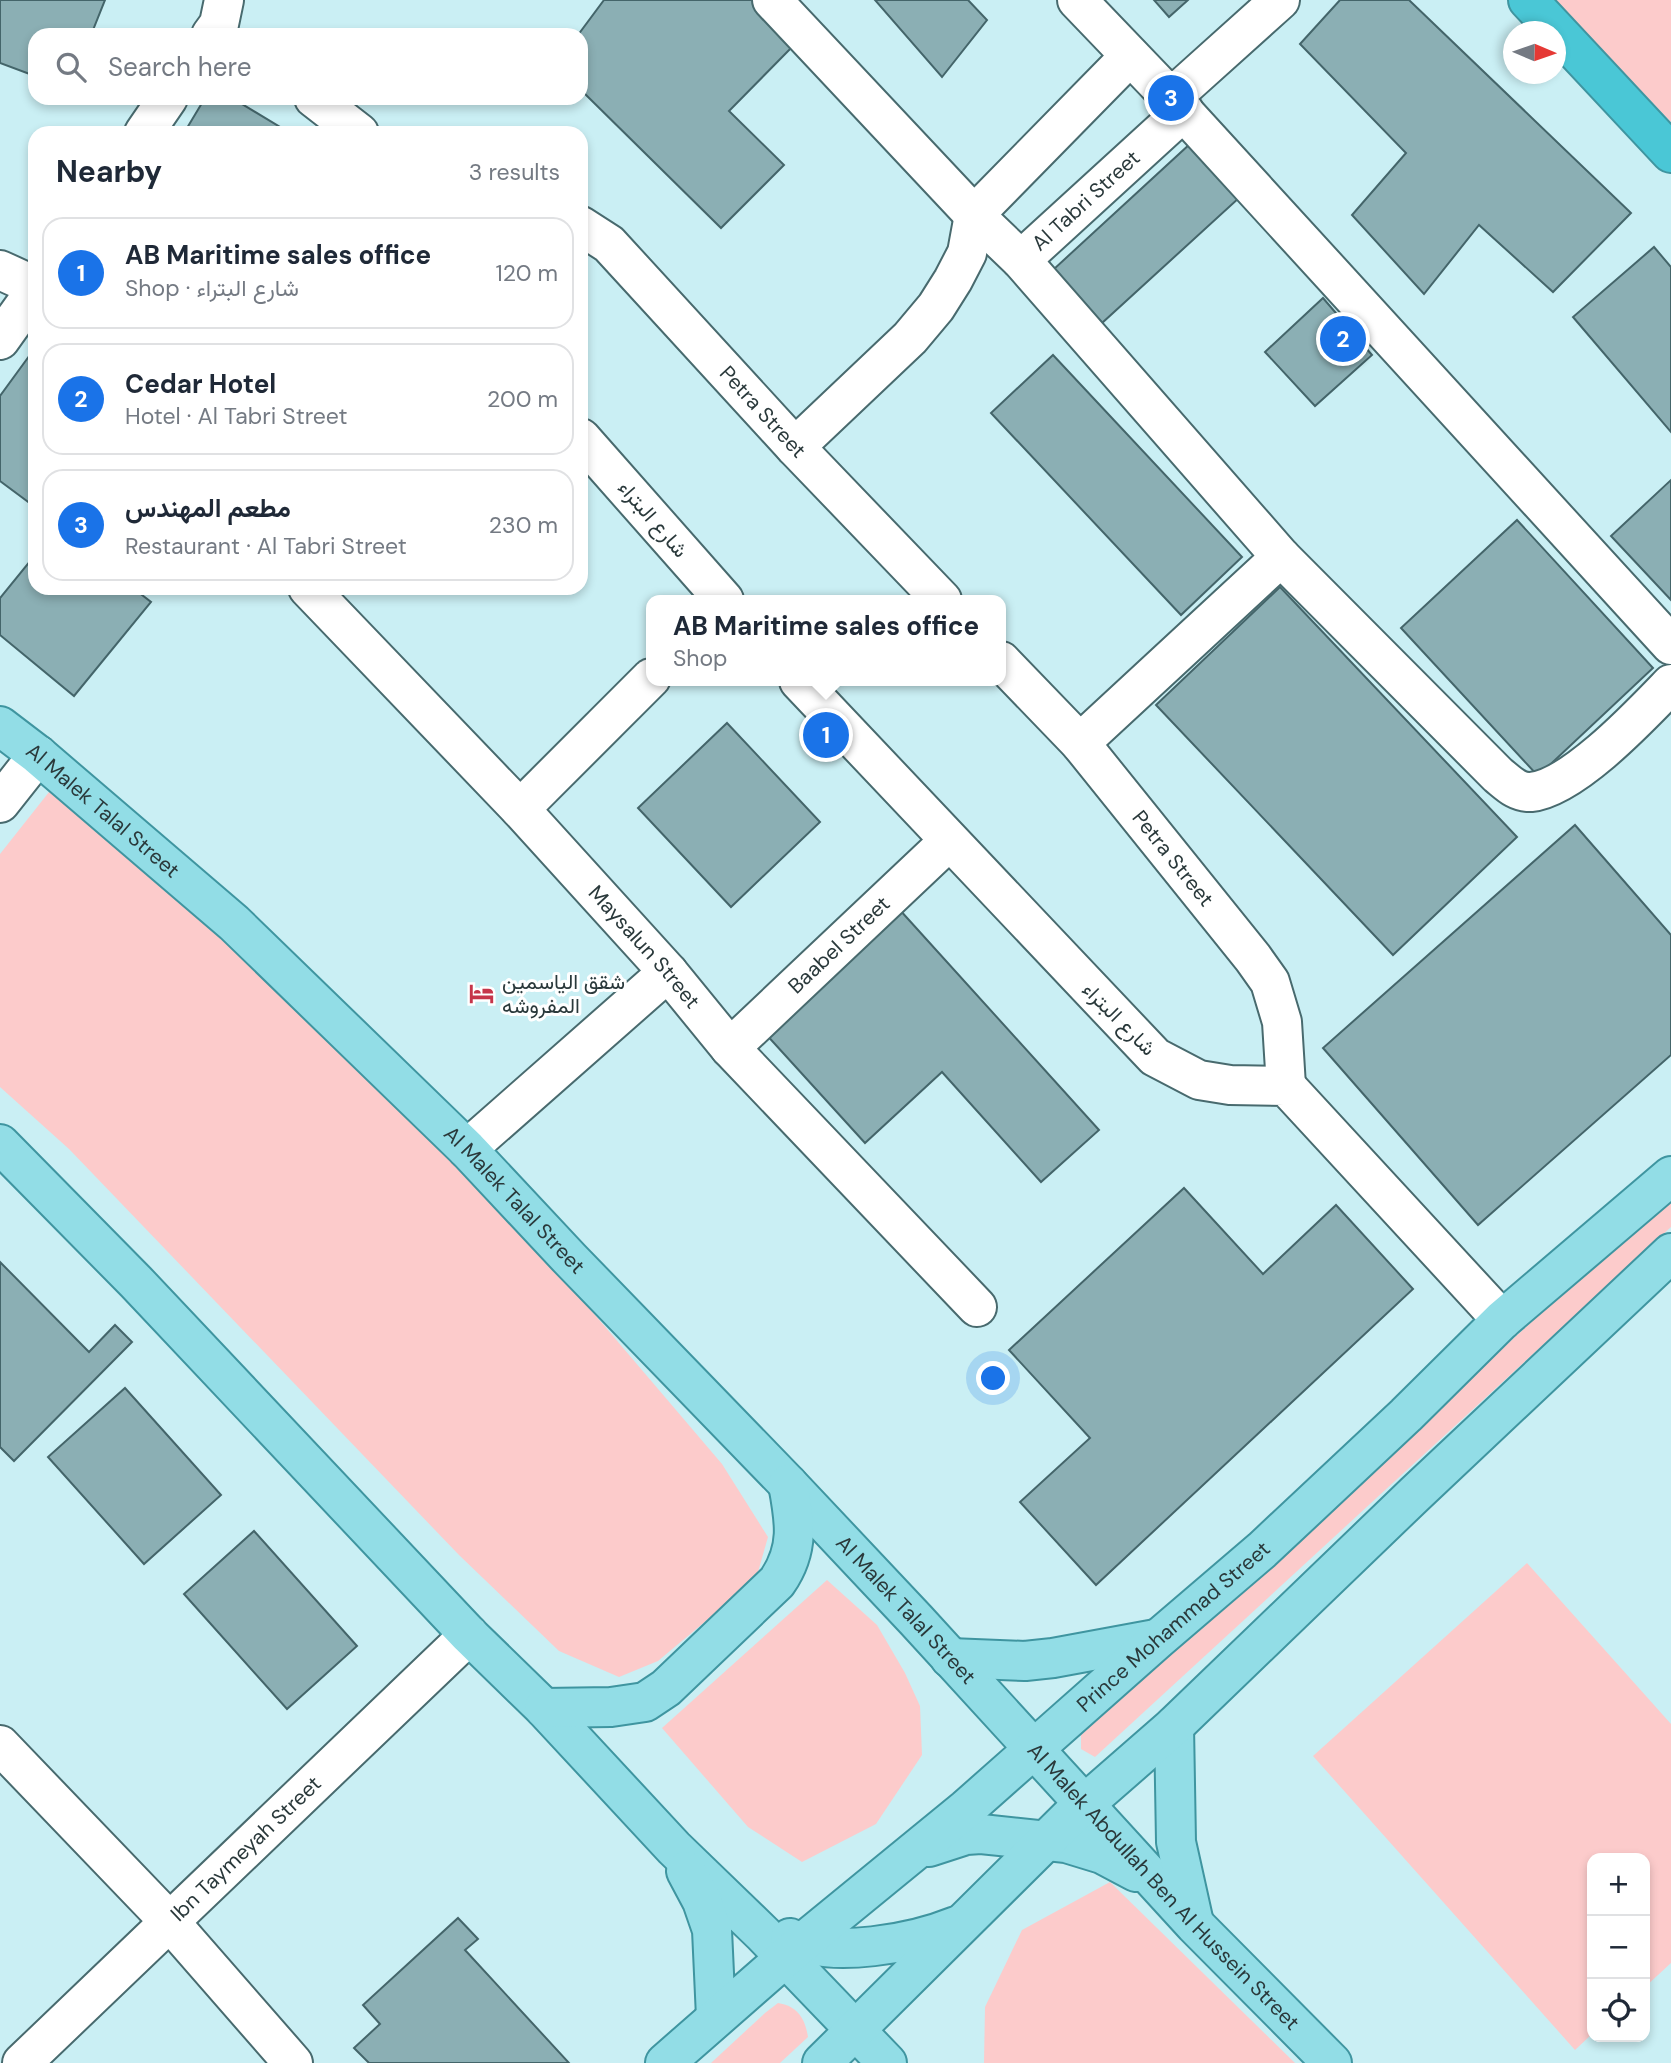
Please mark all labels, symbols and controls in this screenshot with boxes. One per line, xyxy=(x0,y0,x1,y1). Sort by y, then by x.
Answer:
north arrow xyxy=(1503,21,1566,84)
search box xyxy=(28,28,588,105)
icon: search xyxy=(52,48,90,86)
text: Search here xyxy=(108,50,251,84)
pin: 3 xyxy=(1148,72,1194,124)
street label: Al Tabri Street xyxy=(1026,144,1146,257)
text: Nearby xyxy=(56,152,162,191)
text: 3 results xyxy=(469,157,560,187)
text: AB Maritime sales office xyxy=(125,238,431,272)
text: 1 xyxy=(77,258,85,288)
text: 120 m xyxy=(495,258,558,288)
text: Shop · شارع البتراء xyxy=(125,273,299,303)
pin: 2 xyxy=(1320,313,1366,365)
street label: Petra Street xyxy=(713,360,812,464)
text: Cedar Hotel xyxy=(125,367,276,401)
text: 2 xyxy=(74,384,88,414)
text: 200 m xyxy=(487,384,558,414)
text: Hotel · Al Tabri Street xyxy=(125,401,347,431)
street label: شارع البتراء xyxy=(612,474,694,564)
text: مطعم المهندس xyxy=(125,491,291,525)
text: 3 xyxy=(74,510,88,540)
text: 230 m xyxy=(489,510,558,540)
text: Restaurant · Al Tabri Street xyxy=(125,531,407,561)
popup xyxy=(646,595,1006,686)
text: AB Maritime sales office xyxy=(673,609,979,643)
text: Shop xyxy=(673,643,728,673)
pin: 1 xyxy=(803,709,849,761)
street label: Al Malek Talal Street xyxy=(20,737,185,884)
street label: Petra Street xyxy=(1126,805,1220,912)
street label: Maysalun Street xyxy=(582,879,706,1015)
street label: Baabel Street xyxy=(782,890,896,1000)
place label: شقق الياسمين المفروشه xyxy=(502,968,625,1020)
street label: شارع البتراء xyxy=(1076,976,1162,1062)
hotel icon: شقق الياسمين المفروشه xyxy=(468,980,496,1008)
street label: Al Malek Talal Street xyxy=(438,1120,591,1280)
your location xyxy=(976,1361,1010,1395)
street label: Al Malek Talal Street xyxy=(830,1529,982,1690)
street label: Prince Mohammad Street xyxy=(1071,1535,1276,1718)
street label: Al Malek Abdullah Ben Al Hussein Street xyxy=(1021,1737,1306,2036)
street label: Ibn Taymeyah Street xyxy=(164,1770,327,1927)
map controls xyxy=(1587,1853,1650,2042)
button: + xyxy=(1587,1853,1650,1916)
button: − xyxy=(1587,1916,1650,1979)
button: locate xyxy=(1587,1979,1650,2042)

